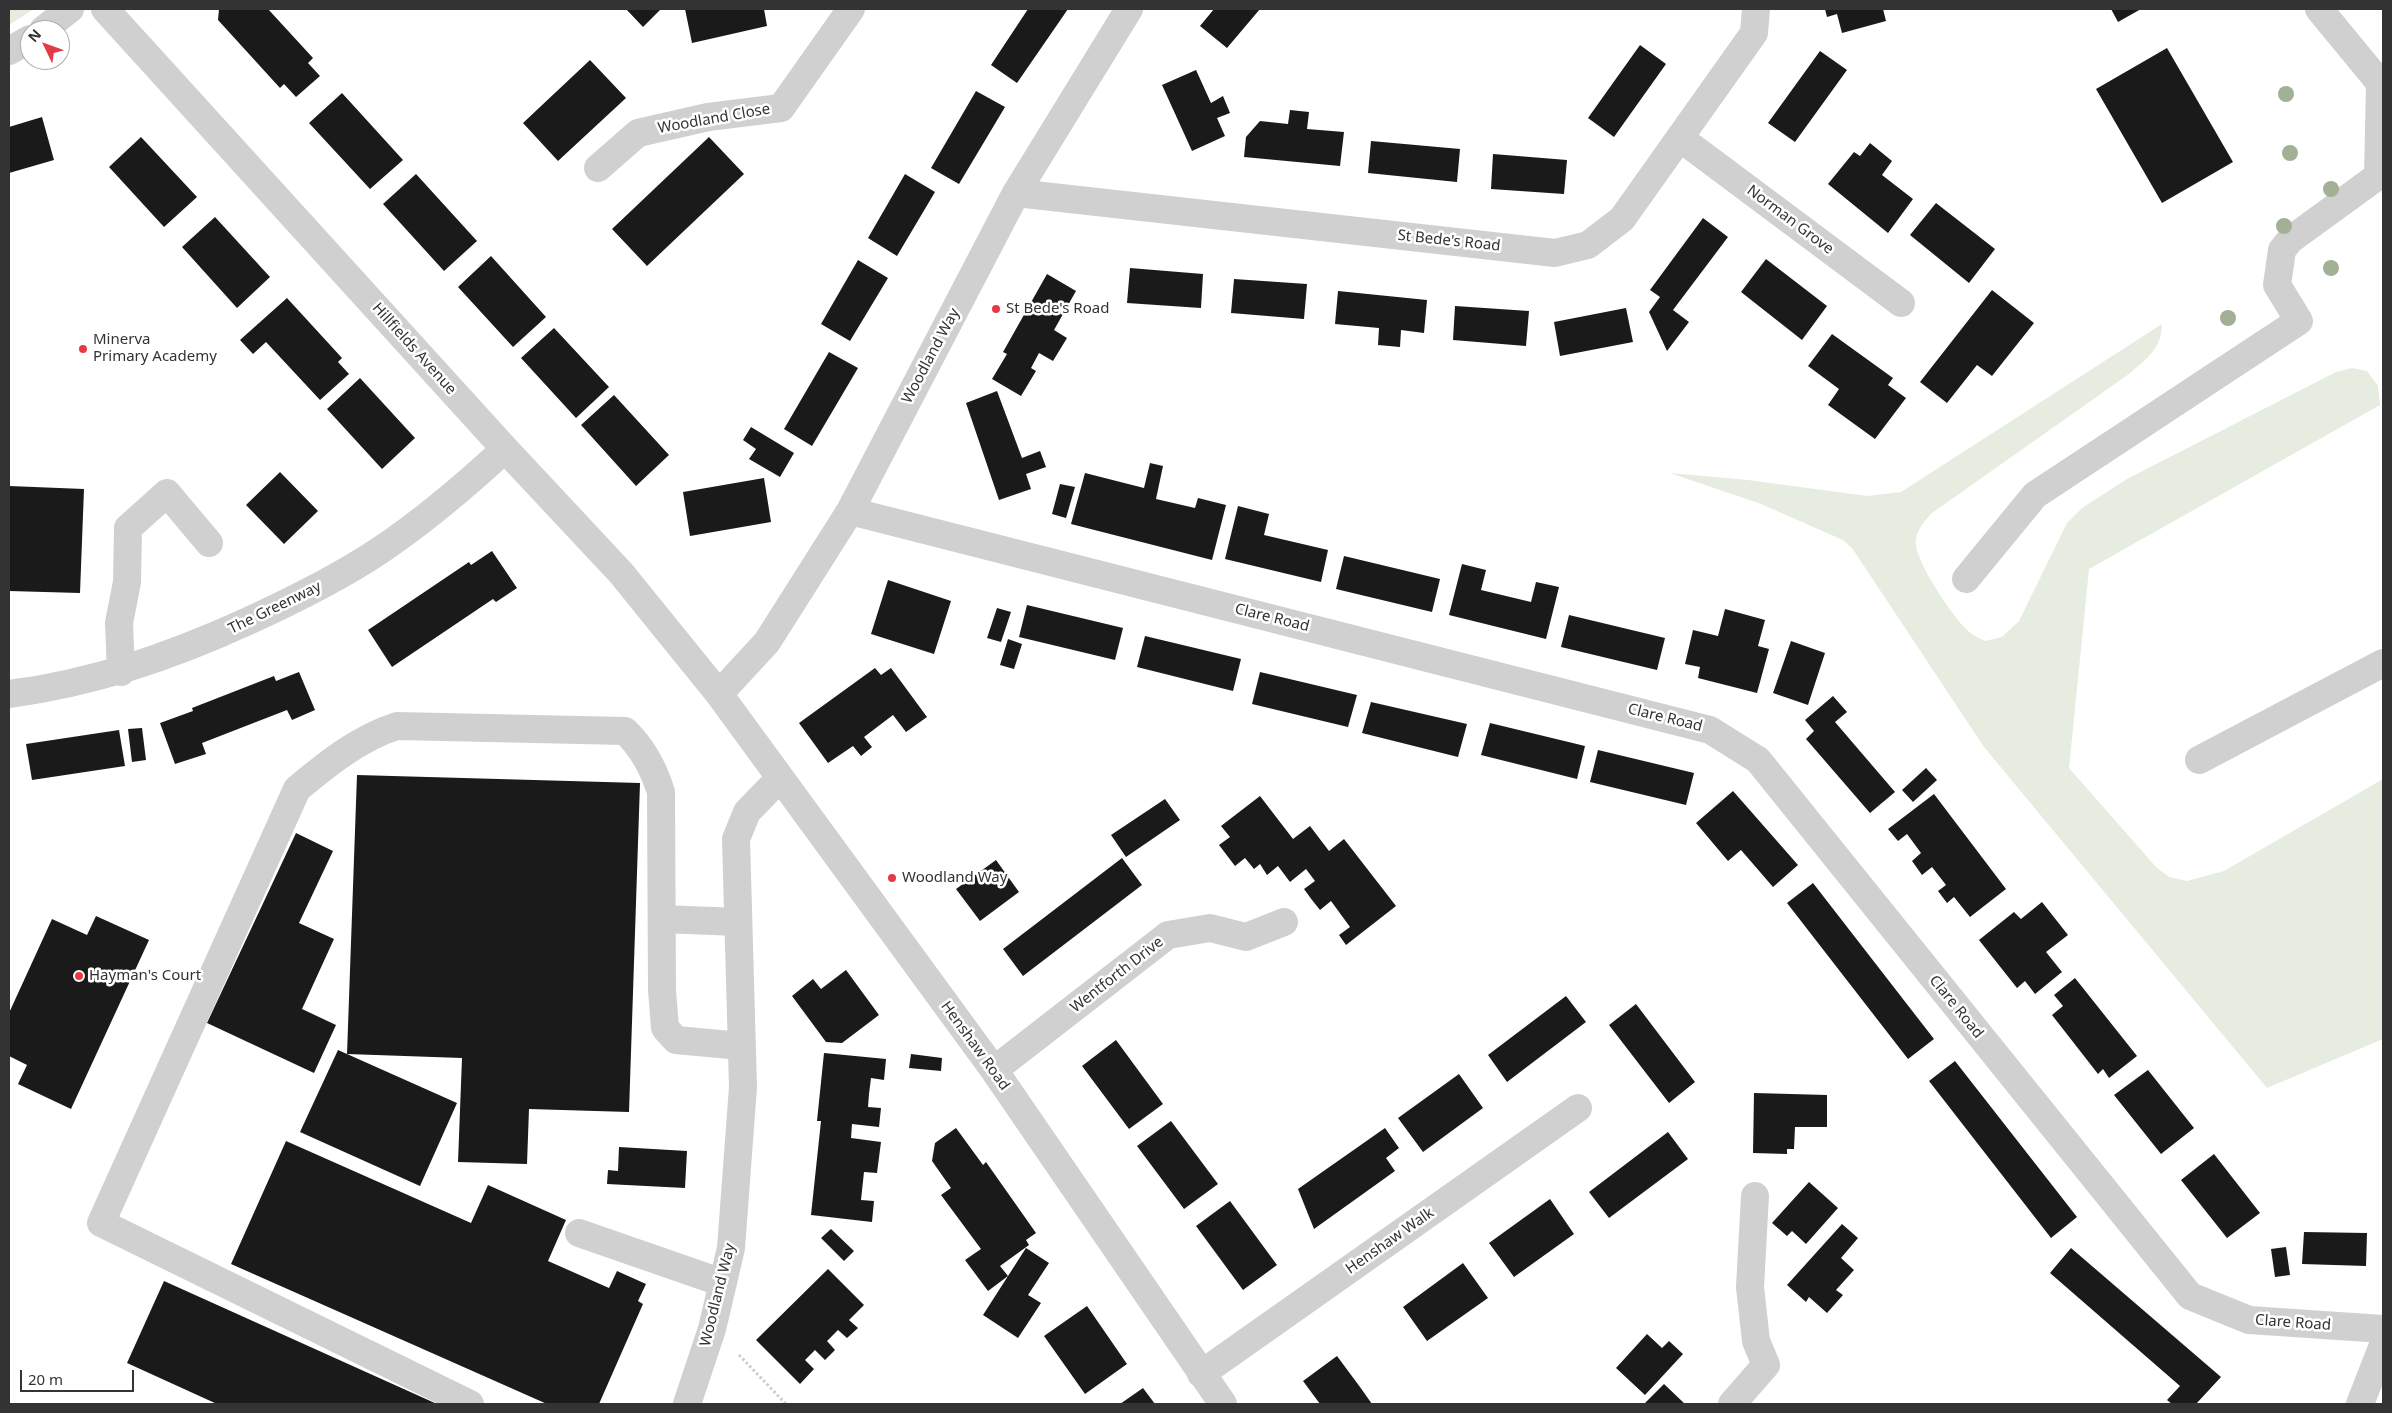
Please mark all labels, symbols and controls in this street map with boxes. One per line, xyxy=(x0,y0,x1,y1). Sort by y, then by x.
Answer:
north arrow xyxy=(20,20,70,70)
text: N xyxy=(23,25,45,46)
street label: Woodland Close xyxy=(656,100,772,138)
street label: Norman Grove xyxy=(1743,182,1837,258)
street label: St Bede's Road xyxy=(1397,227,1501,255)
street label: Hillfields Avenue xyxy=(368,299,460,399)
place label: St Bede's Road xyxy=(1006,300,1109,318)
marker: St Bede's Road xyxy=(990,303,1002,315)
street label: Woodland Way xyxy=(898,305,964,407)
place label: Minerva Primary Academy xyxy=(93,331,217,366)
marker: Minerva Primary Academy xyxy=(77,343,89,355)
street label: The Greenway xyxy=(226,578,324,638)
street label: Clare Road xyxy=(1233,600,1311,636)
street label: Clare Road xyxy=(1626,700,1704,736)
place label: Woodland Way xyxy=(902,869,1007,887)
marker: Woodland Way xyxy=(886,872,898,884)
street label: Wentforth Drive xyxy=(1067,933,1167,1017)
place label: Hayman's Court xyxy=(89,967,201,985)
marker: Hayman's Court xyxy=(73,970,85,982)
street label: Clare Road xyxy=(1925,972,1987,1042)
street label: Henshaw Road xyxy=(937,998,1013,1094)
street label: Henshaw Walk xyxy=(1343,1204,1437,1278)
street label: Woodland Way xyxy=(697,1242,739,1348)
street label: Clare Road xyxy=(2254,1311,2332,1335)
scale bar xyxy=(22,1360,136,1392)
text: 20 m xyxy=(28,1369,63,1389)

